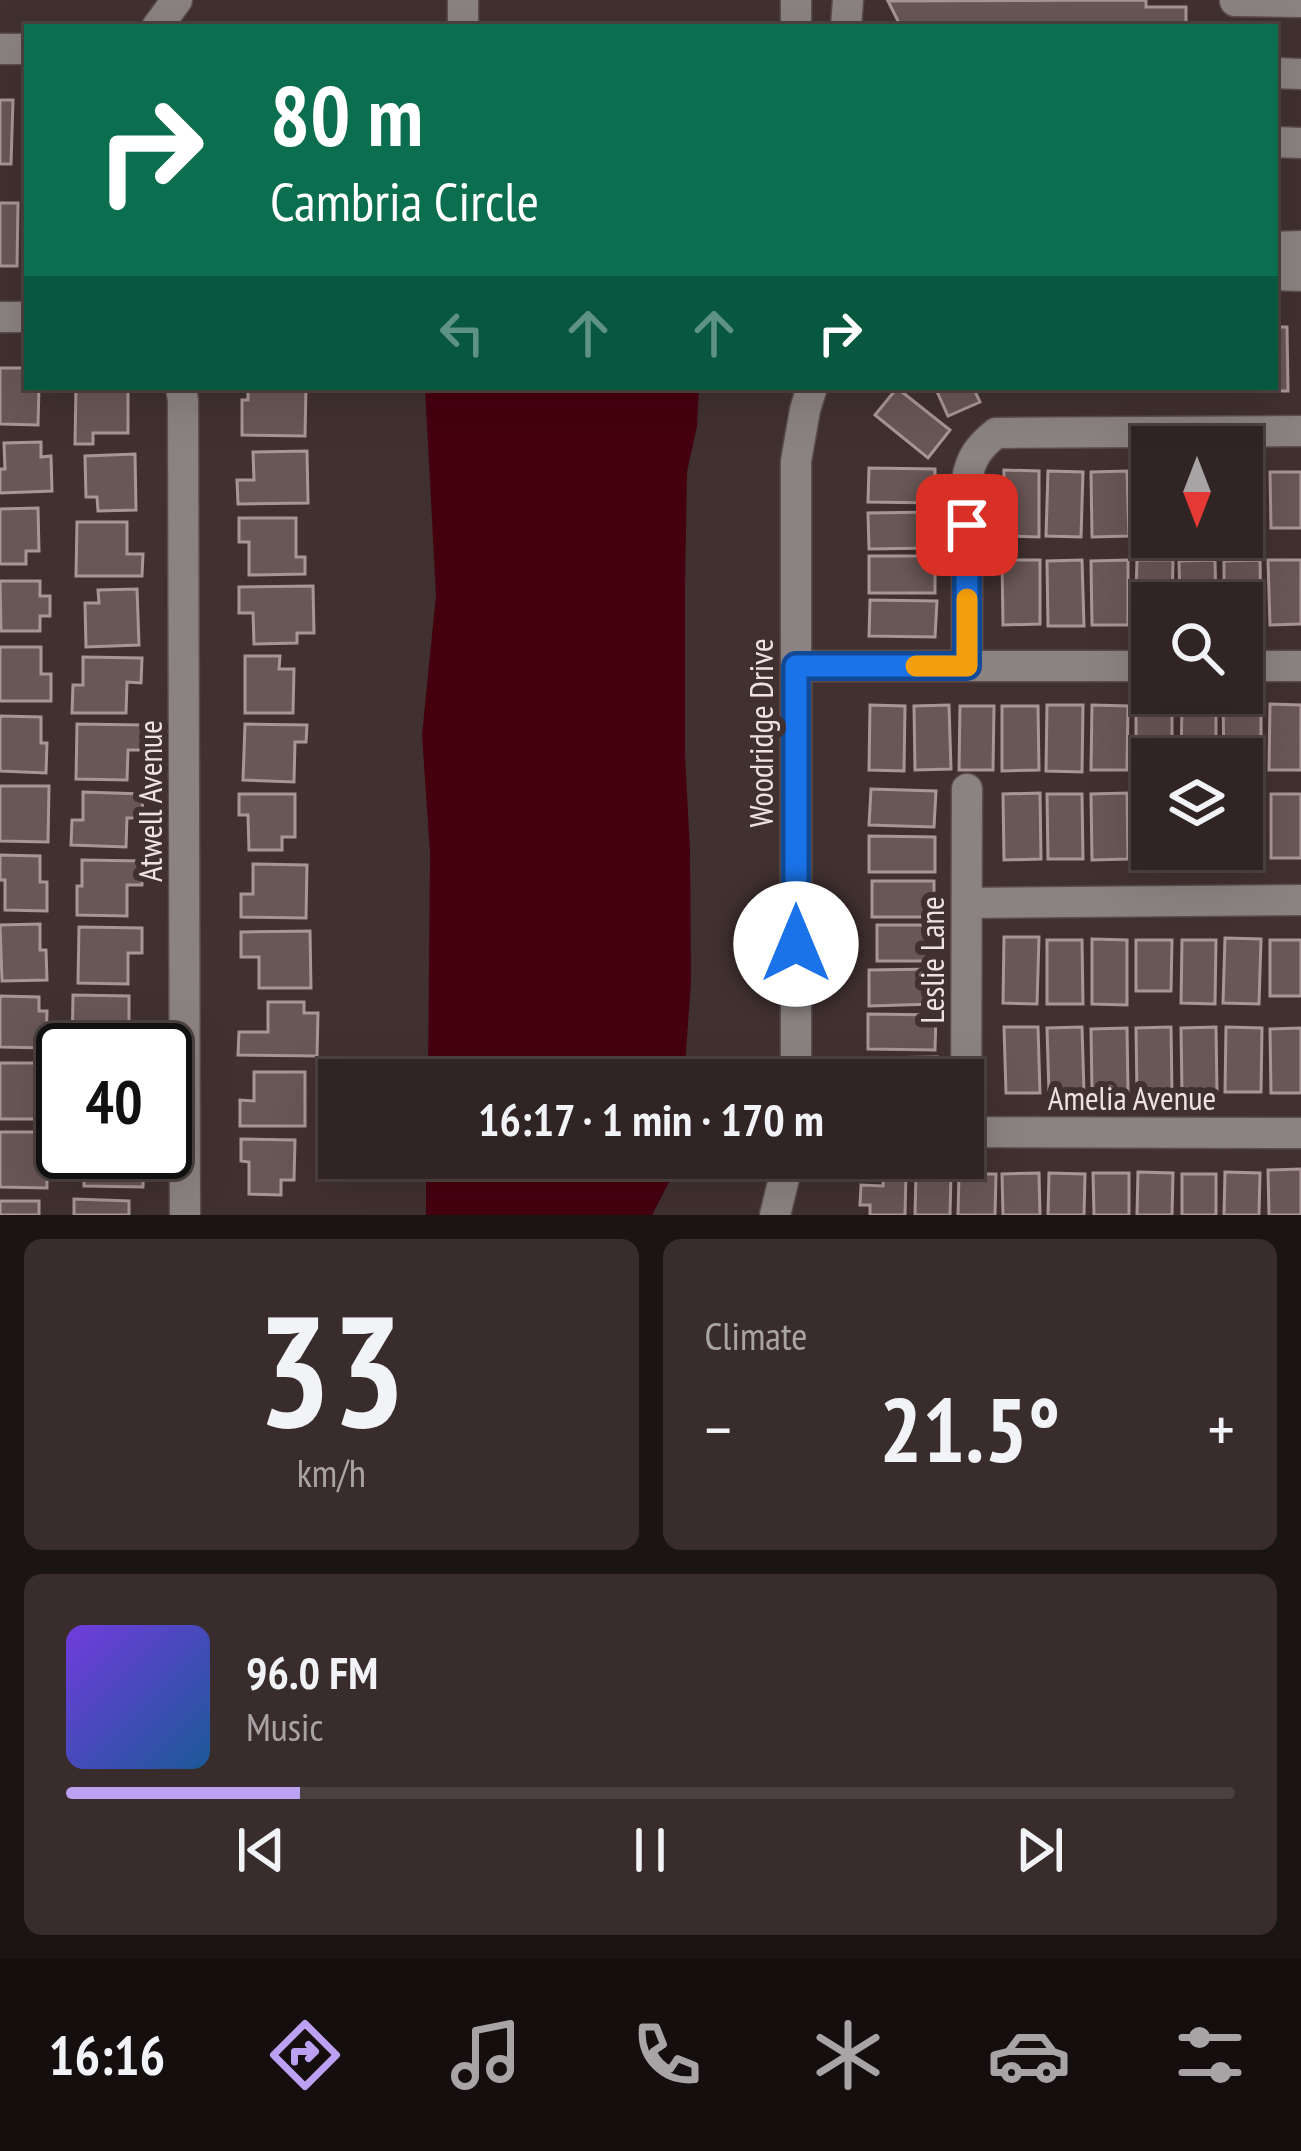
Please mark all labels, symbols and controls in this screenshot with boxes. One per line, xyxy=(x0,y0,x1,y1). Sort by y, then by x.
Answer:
text: 80 m xyxy=(270,60,423,169)
icon: right xyxy=(72,72,228,228)
text: Cambria Circle xyxy=(270,166,539,236)
icon: left xyxy=(429,300,495,366)
icon: ahead xyxy=(555,300,621,366)
icon: ahead xyxy=(681,300,747,366)
icon: right xyxy=(807,300,873,366)
north arrow xyxy=(1131,426,1263,558)
map controls xyxy=(1131,426,1263,870)
pin xyxy=(916,474,1018,576)
icon: arrive xyxy=(934,492,1000,558)
button: search xyxy=(1131,582,1263,714)
street label: Woodridge Drive xyxy=(739,638,782,828)
street label: Atwell Avenue xyxy=(128,720,171,882)
button: layers xyxy=(1131,738,1263,870)
position arrow xyxy=(733,881,859,1007)
street label: Leslie Lane xyxy=(910,896,953,1024)
speed limit sign: 40 xyxy=(36,1023,192,1179)
street label: Amelia Avenue xyxy=(1048,1076,1216,1119)
text: 16:17 · 1 min · 170 m xyxy=(478,1090,824,1148)
text: 33 xyxy=(257,1268,406,1470)
text: Climate xyxy=(705,1310,807,1361)
text: 21.5° xyxy=(879,1370,1060,1487)
text: − xyxy=(705,1386,732,1471)
text: + xyxy=(1208,1386,1235,1471)
text: km/h xyxy=(297,1447,366,1498)
text: 96.0 FM xyxy=(246,1643,378,1701)
text: Music xyxy=(246,1701,323,1752)
icon: previous xyxy=(228,1817,294,1883)
icon: pause xyxy=(617,1817,683,1883)
icon: next xyxy=(1007,1817,1073,1883)
icon: directions xyxy=(263,2013,347,2097)
icon: music xyxy=(444,2013,528,2097)
icon: phone xyxy=(625,2013,709,2097)
icon: climate xyxy=(806,2013,890,2097)
icon: car xyxy=(987,2013,1071,2097)
icon: filters xyxy=(1168,2013,1252,2097)
text: 16:16 xyxy=(49,2020,165,2090)

